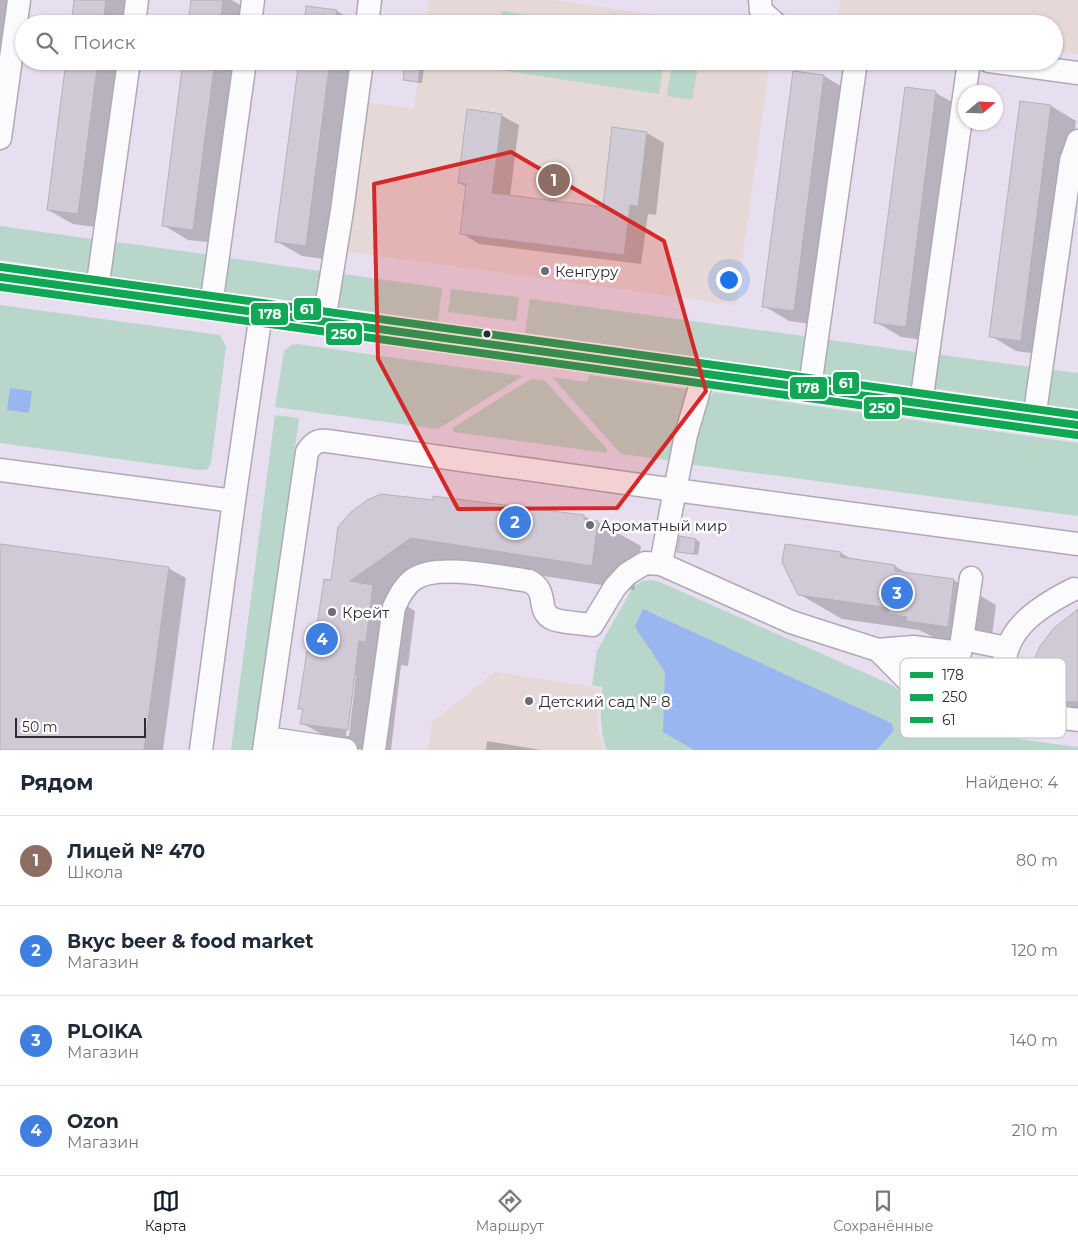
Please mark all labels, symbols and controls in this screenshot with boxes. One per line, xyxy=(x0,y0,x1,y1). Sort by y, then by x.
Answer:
search box xyxy=(15,15,1063,70)
icon: search xyxy=(33,29,61,57)
text: Поиск xyxy=(73,31,136,54)
north arrow xyxy=(958,85,1003,130)
pin: 1 xyxy=(538,161,570,199)
place label: Кенгуру xyxy=(555,262,619,281)
marker: Кенгуру xyxy=(539,265,551,277)
your location xyxy=(716,267,742,293)
line badge: 61 xyxy=(293,297,322,321)
text: 61 xyxy=(300,300,314,318)
line badge: 178 xyxy=(250,302,289,326)
text: 178 xyxy=(258,305,282,323)
line badge: 250 xyxy=(325,322,363,346)
text: 250 xyxy=(331,325,357,343)
unlabelled marker xyxy=(482,329,492,339)
line badge: 61 xyxy=(832,371,860,395)
text: 61 xyxy=(839,374,853,392)
line badge: 178 xyxy=(789,376,828,400)
text: 178 xyxy=(796,379,820,397)
line badge: 250 xyxy=(863,396,901,420)
text: 250 xyxy=(869,399,895,417)
pin: 2 xyxy=(499,503,531,541)
place label: Ароматный мир xyxy=(600,516,727,535)
marker: Ароматный мир xyxy=(584,519,596,531)
pin: 3 xyxy=(881,574,913,612)
place label: Крейт xyxy=(342,603,390,622)
marker: Крейт xyxy=(326,606,338,618)
pin: 4 xyxy=(306,620,338,658)
legend xyxy=(900,658,1066,738)
text: 178 xyxy=(942,666,964,684)
text: 250 xyxy=(942,688,967,706)
place label: Детский сад № 8 xyxy=(539,692,670,711)
marker: Детский сад № 8 xyxy=(523,695,535,707)
text: 61 xyxy=(942,711,956,729)
scale bar xyxy=(15,715,146,738)
text: 50 m xyxy=(22,718,58,736)
text: Рядом xyxy=(20,770,93,795)
text: Найдено: 4 xyxy=(965,773,1058,792)
text: Лицей № 470 xyxy=(67,840,205,863)
text: 1 xyxy=(33,851,39,870)
text: 80 m xyxy=(1016,851,1058,870)
text: Школа xyxy=(67,863,123,882)
text: Вкус beer & food market xyxy=(67,930,314,953)
text: 2 xyxy=(31,941,41,960)
text: 120 m xyxy=(1011,941,1058,960)
text: Магазин xyxy=(67,953,139,972)
text: PLOIKA xyxy=(67,1020,142,1043)
text: 3 xyxy=(31,1031,41,1050)
text: 140 m xyxy=(1010,1031,1058,1050)
text: Магазин xyxy=(67,1043,139,1062)
text: Ozon xyxy=(67,1110,119,1133)
text: 4 xyxy=(30,1121,42,1140)
text: 210 m xyxy=(1011,1121,1058,1140)
text: Магазин xyxy=(67,1133,139,1152)
tab: Карта xyxy=(145,1187,187,1235)
tab: Маршрут xyxy=(476,1187,544,1235)
tab: Сохранённые xyxy=(833,1187,933,1235)

